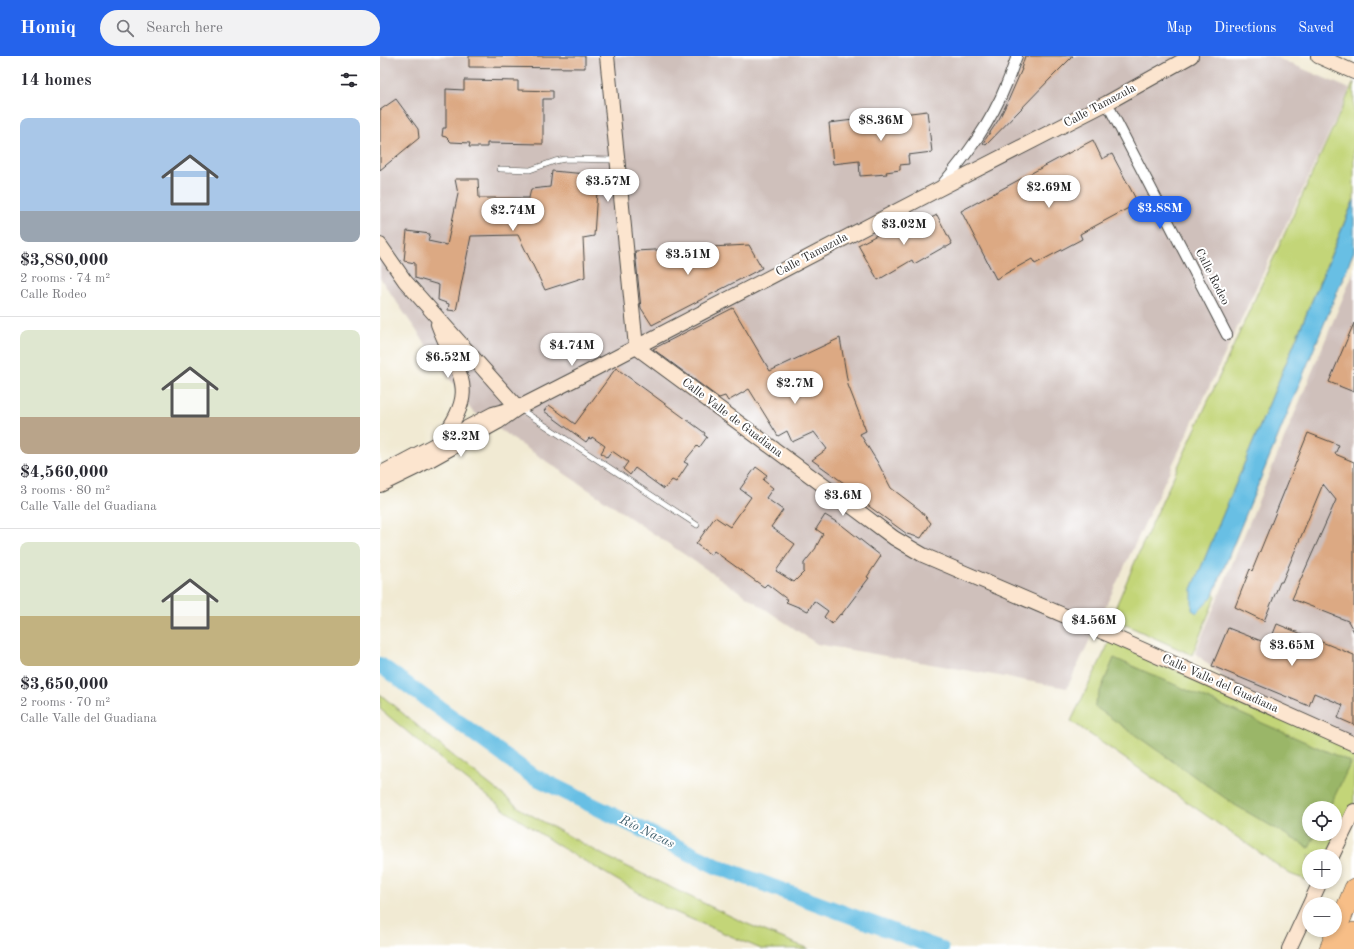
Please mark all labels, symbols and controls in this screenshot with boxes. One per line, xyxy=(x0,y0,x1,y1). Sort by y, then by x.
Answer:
search box xyxy=(100,10,380,46)
icon: search xyxy=(114,17,136,39)
text: Homiq xyxy=(20,19,76,38)
text: Search here xyxy=(146,21,223,36)
text: Map xyxy=(1166,21,1192,35)
text: Directions xyxy=(1214,21,1276,35)
text: Saved xyxy=(1298,21,1334,35)
icon: filters xyxy=(338,69,360,91)
text: 14 homes xyxy=(20,72,92,89)
street label: Calle Tamazula xyxy=(1062,82,1138,130)
pin: $8.36M xyxy=(848,108,914,142)
text: $8.36M xyxy=(858,114,904,127)
icon: home xyxy=(154,144,226,216)
pin: $3.57M xyxy=(575,169,641,203)
text: $3.57M xyxy=(585,175,631,188)
pin: $2.69M xyxy=(1016,175,1082,209)
text: $2.69M xyxy=(1026,181,1072,194)
pin: $3.88M xyxy=(1127,196,1193,230)
pin: $2.74M xyxy=(480,198,546,232)
text: $3.88M xyxy=(1137,202,1183,215)
text: $2.74M xyxy=(490,204,536,217)
pin: $3.02M xyxy=(871,212,937,246)
text: $3.02M xyxy=(881,218,927,231)
street label: Calle Tamazula xyxy=(774,231,850,279)
pin: $3.51M xyxy=(655,242,721,276)
street label: Calle Rodeo xyxy=(1193,247,1231,307)
text: $3.51M xyxy=(665,248,711,261)
text: $3,880,000 xyxy=(20,252,108,269)
text: 2 rooms · 74 m² xyxy=(20,272,110,285)
text: Calle Rodeo xyxy=(20,288,87,301)
pin: $4.74M xyxy=(539,333,605,367)
text: $4.74M xyxy=(549,339,595,352)
pin: $6.52M xyxy=(415,345,481,379)
text: $6.52M xyxy=(425,351,471,364)
icon: home xyxy=(154,356,226,428)
pin: $2.7M xyxy=(767,371,823,405)
street label: Calle Valle de Guadiana xyxy=(679,376,785,460)
text: $2.7M xyxy=(776,377,814,390)
pin: $2.2M xyxy=(433,424,489,458)
text: $2.2M xyxy=(442,430,480,443)
text: $4,560,000 xyxy=(20,464,108,481)
pin: $3.6M xyxy=(815,483,871,517)
text: 3 rooms · 80 m² xyxy=(20,484,110,497)
text: $3.6M xyxy=(824,489,862,502)
text: Calle Valle del Guadiana xyxy=(20,500,157,513)
icon: home xyxy=(154,568,226,640)
pin: $4.56M xyxy=(1061,608,1127,642)
text: $4.56M xyxy=(1071,614,1117,627)
pin: $3.65M xyxy=(1259,633,1325,667)
text: $3.65M xyxy=(1269,639,1315,652)
street label: Calle Valle del Guadiana xyxy=(1160,653,1280,715)
text: $3,650,000 xyxy=(20,676,108,693)
text: 2 rooms · 70 m² xyxy=(20,696,110,709)
text: Calle Valle del Guadiana xyxy=(20,712,157,725)
map controls xyxy=(1302,801,1342,937)
button: locate xyxy=(1302,801,1342,841)
water label: Río Nazas xyxy=(617,813,677,851)
button: + xyxy=(1302,849,1342,889)
button: − xyxy=(1302,897,1342,937)

